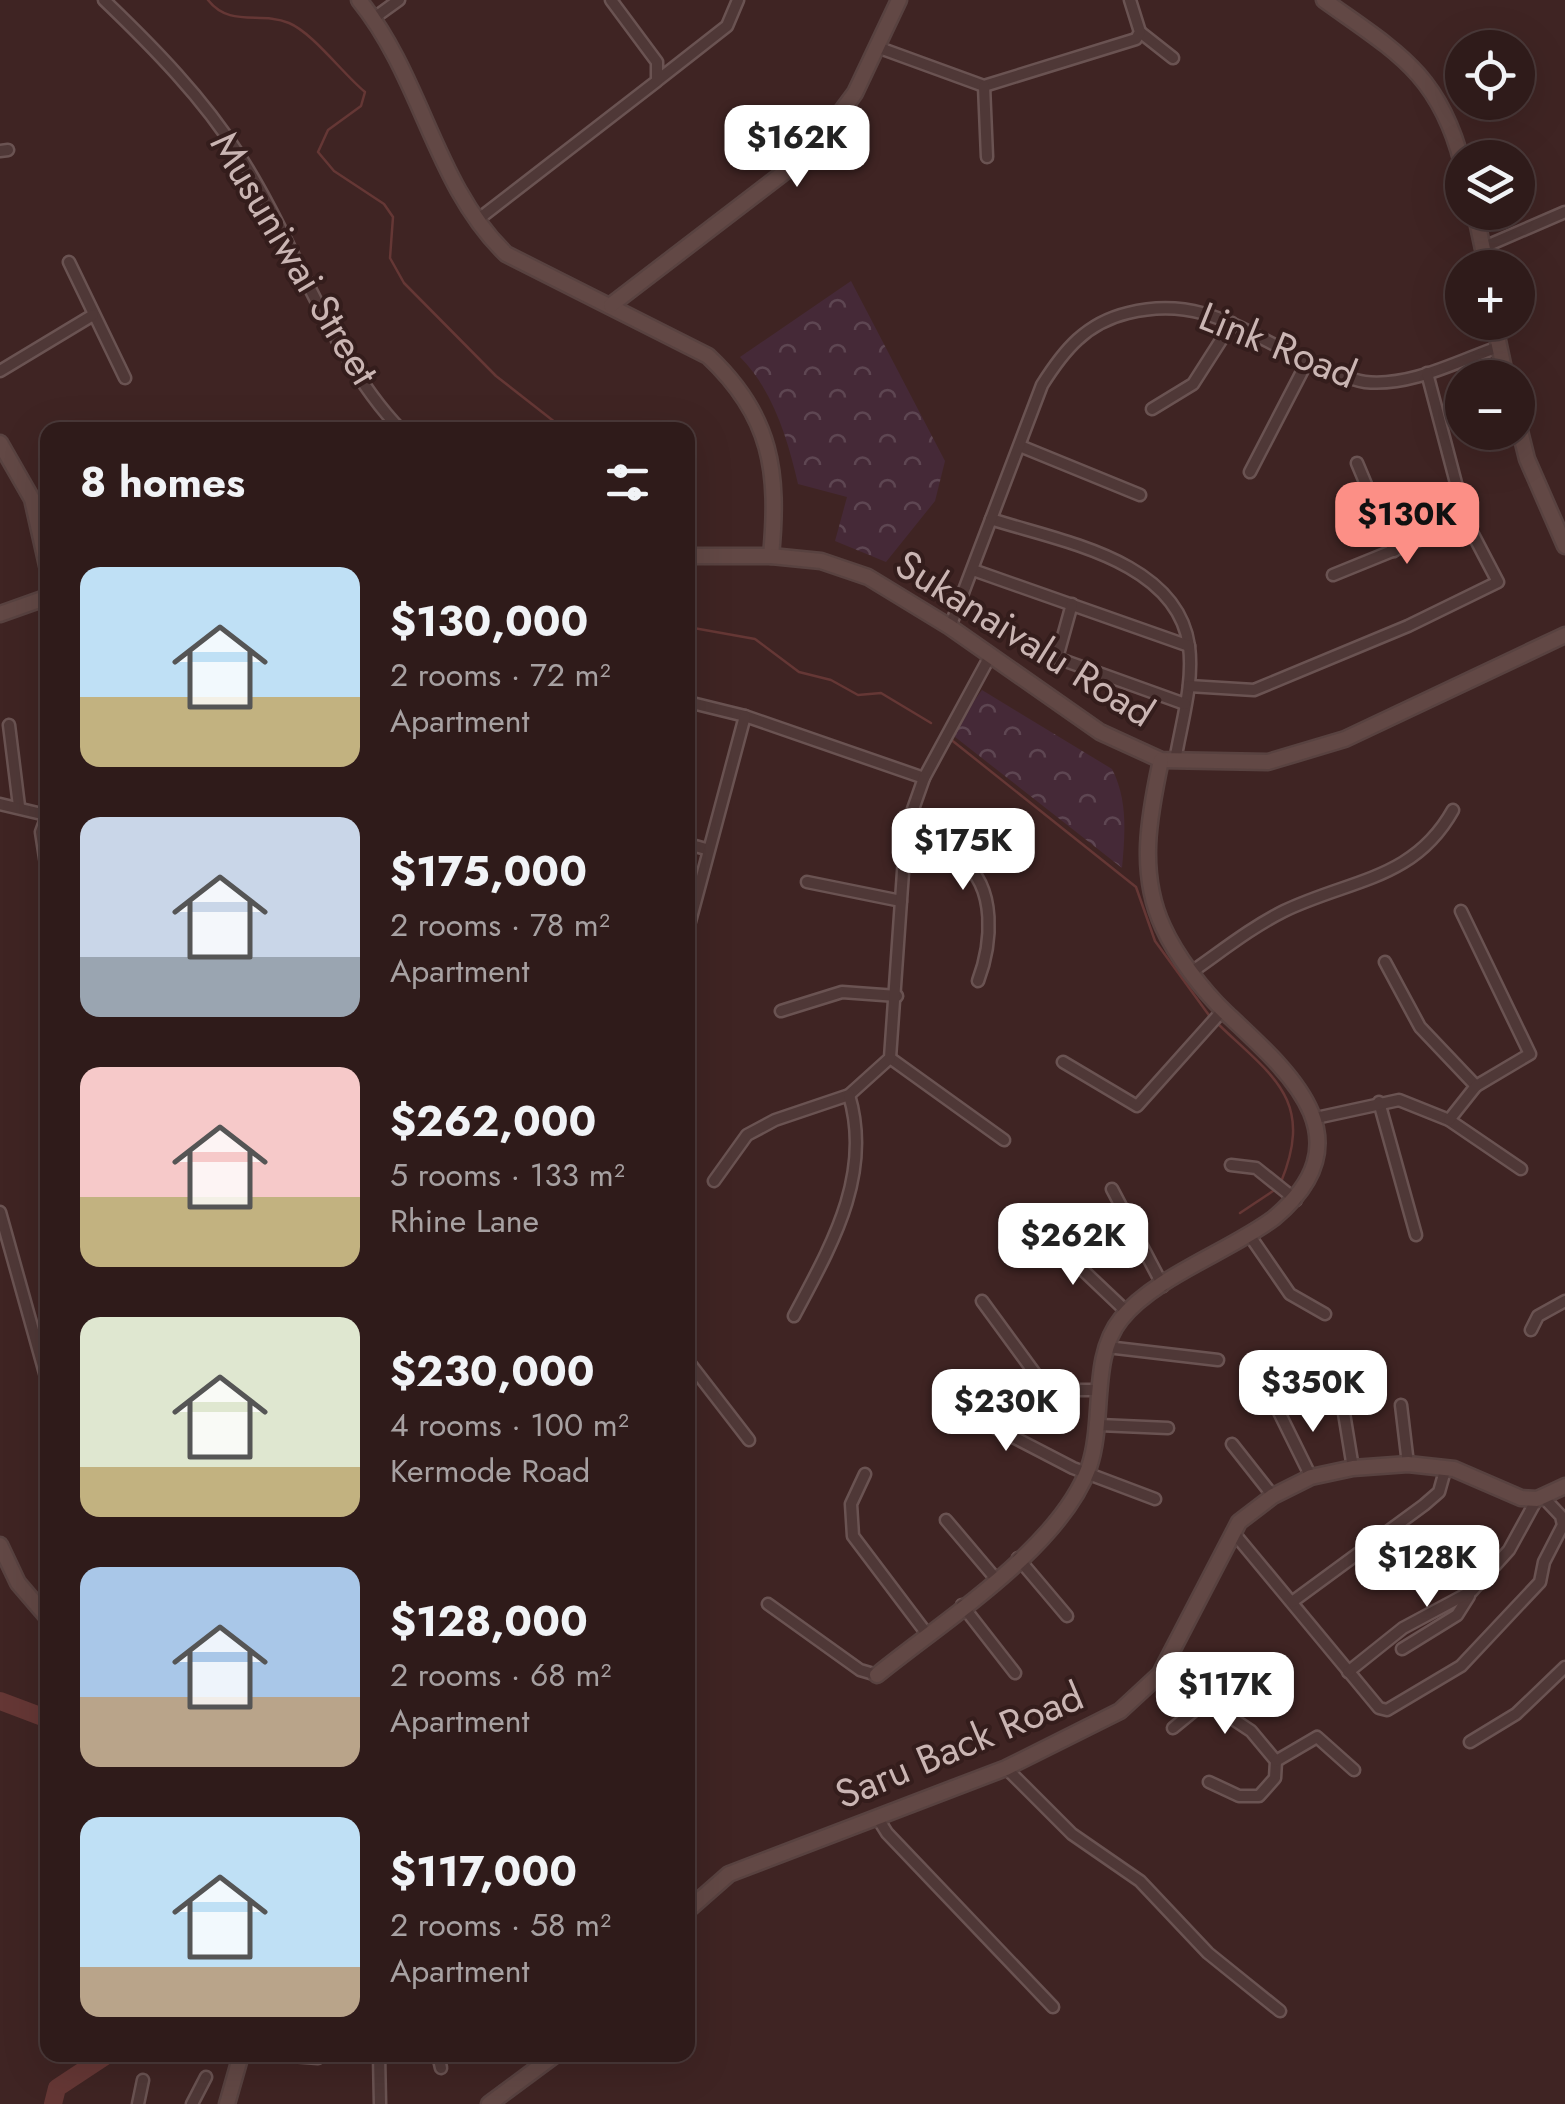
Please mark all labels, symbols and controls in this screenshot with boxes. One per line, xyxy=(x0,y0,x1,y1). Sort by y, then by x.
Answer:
map controls xyxy=(1445,30,1535,450)
button: locate xyxy=(1445,30,1535,120)
pin: $162K xyxy=(727,105,867,190)
text: $162K xyxy=(747,114,847,160)
street label: Musuniwai Street xyxy=(196,120,394,396)
button: layers xyxy=(1445,140,1535,230)
button: + xyxy=(1445,250,1535,340)
street label: Link Road xyxy=(1191,287,1365,403)
button: − xyxy=(1445,360,1535,450)
text: 8 homes xyxy=(80,452,245,513)
icon: filters xyxy=(600,455,655,510)
pin: $130K xyxy=(1337,482,1477,567)
text: $130K xyxy=(1357,491,1457,537)
street label: Sukanaivalu Road xyxy=(884,535,1166,741)
text: $130,000 xyxy=(390,591,588,652)
icon: home xyxy=(160,607,280,727)
text: 2 rooms · 72 m² xyxy=(390,652,611,698)
text: Apartment xyxy=(390,698,529,744)
pin: $175K xyxy=(893,808,1033,893)
text: $175K xyxy=(914,817,1012,863)
text: $175,000 xyxy=(390,841,587,902)
icon: home xyxy=(160,857,280,977)
text: 2 rooms · 78 m² xyxy=(390,902,610,948)
text: Apartment xyxy=(390,948,529,994)
text: $262,000 xyxy=(390,1091,596,1152)
icon: home xyxy=(160,1107,280,1227)
text: 5 rooms · 133 m² xyxy=(390,1152,625,1198)
text: Rhine Lane xyxy=(390,1198,539,1244)
pin: $262K xyxy=(1003,1203,1143,1288)
text: $262K xyxy=(1020,1212,1126,1258)
text: $230,000 xyxy=(390,1341,595,1402)
pin: $350K xyxy=(1243,1350,1383,1435)
icon: home xyxy=(160,1357,280,1477)
text: $350K xyxy=(1261,1359,1365,1405)
pin: $230K xyxy=(936,1369,1076,1454)
text: $230K xyxy=(954,1378,1058,1424)
text: 4 rooms · 100 m² xyxy=(390,1402,629,1448)
text: Kermode Road xyxy=(390,1448,590,1494)
pin: $128K xyxy=(1357,1525,1497,1610)
text: $128K xyxy=(1377,1534,1477,1580)
text: $128,000 xyxy=(390,1591,588,1652)
icon: home xyxy=(160,1607,280,1727)
text: 2 rooms · 68 m² xyxy=(390,1652,611,1698)
pin: $117K xyxy=(1155,1652,1295,1737)
text: $117K xyxy=(1178,1661,1272,1707)
street label: Saru Back Road xyxy=(826,1667,1092,1823)
text: Apartment xyxy=(390,1698,529,1744)
text: $117,000 xyxy=(390,1841,577,1902)
icon: home xyxy=(160,1857,280,1977)
text: 2 rooms · 58 m² xyxy=(390,1902,611,1948)
text: Apartment xyxy=(390,1948,529,1994)

